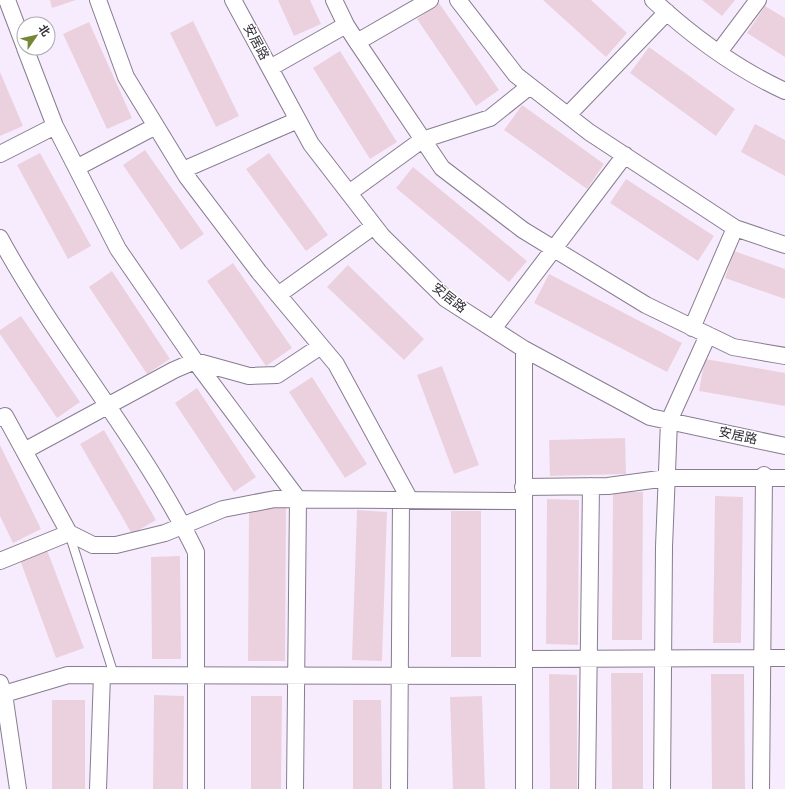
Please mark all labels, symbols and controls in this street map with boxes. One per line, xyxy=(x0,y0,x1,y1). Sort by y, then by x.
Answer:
north arrow xyxy=(16,16,56,56)
street label: 安居路 xyxy=(240,21,272,63)
text: 北 xyxy=(35,22,52,39)
street label: 安居路 xyxy=(429,280,469,316)
street label: 安居路 xyxy=(717,424,759,448)

